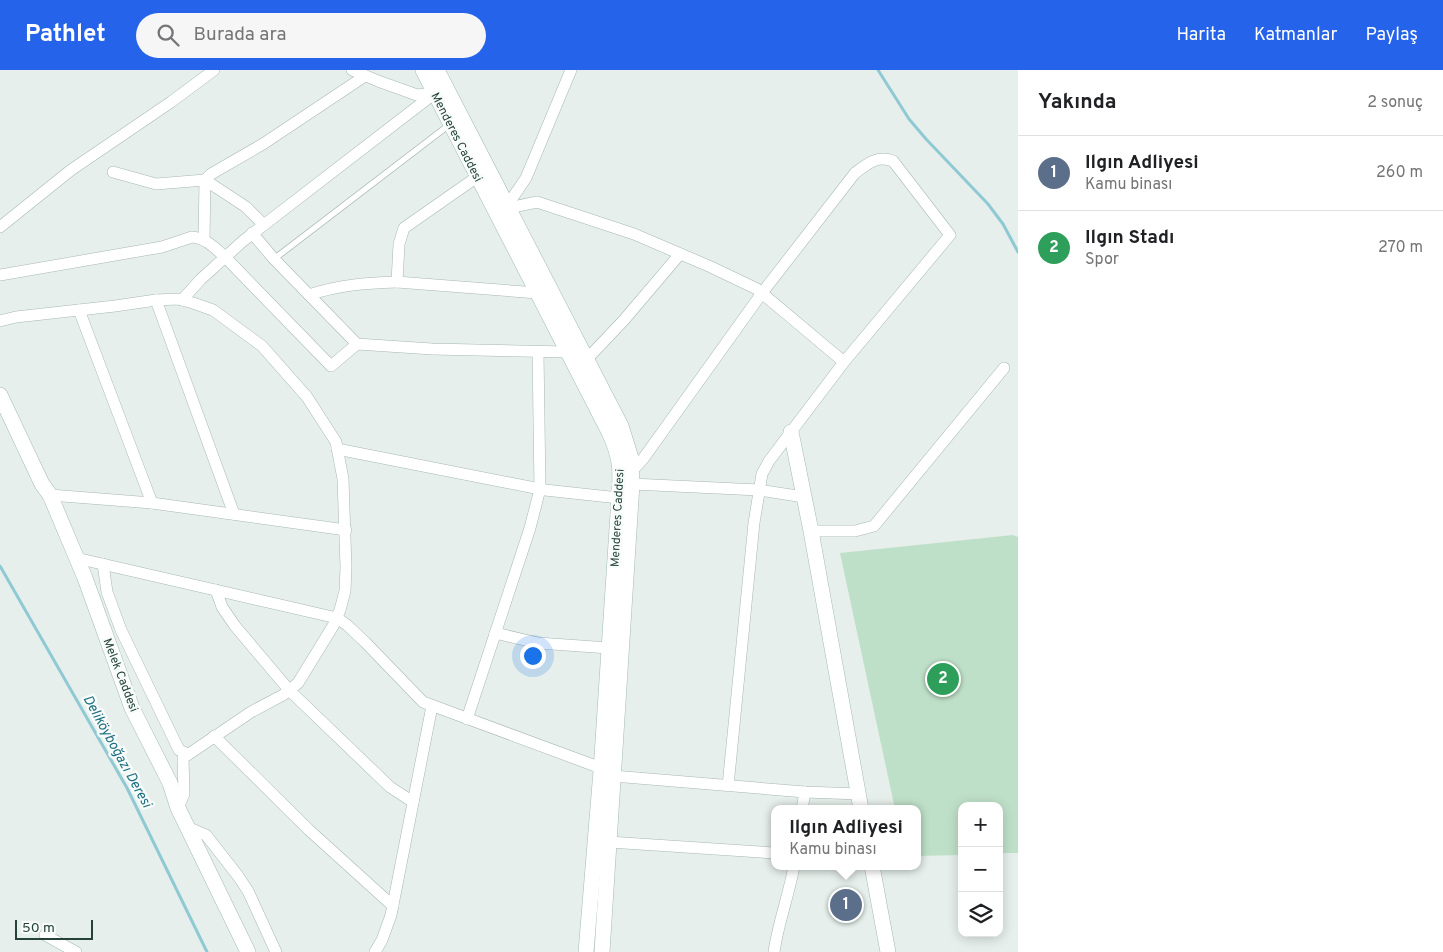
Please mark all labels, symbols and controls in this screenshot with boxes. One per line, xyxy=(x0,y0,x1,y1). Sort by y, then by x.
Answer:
search box xyxy=(136,13,486,58)
text: Pathlet xyxy=(25,20,106,50)
icon: search xyxy=(154,21,182,49)
text: Burada ara xyxy=(194,23,287,47)
text: Harita xyxy=(1177,24,1226,47)
text: Katmanlar xyxy=(1254,24,1337,47)
text: Paylaş xyxy=(1365,24,1418,47)
text: Yakında xyxy=(1038,89,1117,116)
street label: Menderes Caddesi xyxy=(427,90,486,185)
text: 2 sonuç xyxy=(1367,93,1423,113)
text: Ilgın Adliyesi xyxy=(1085,151,1199,175)
text: 1 xyxy=(1051,163,1057,183)
text: 260 m xyxy=(1376,163,1423,183)
text: Kamu binası xyxy=(1085,175,1172,195)
text: Ilgın Stadı xyxy=(1085,226,1174,250)
text: 2 xyxy=(1049,238,1059,258)
text: 270 m xyxy=(1378,238,1423,258)
text: Spor xyxy=(1085,250,1119,270)
street label: Menderes Caddesi xyxy=(607,468,629,568)
street label: Melek Caddesi xyxy=(99,636,141,714)
your location xyxy=(520,643,546,669)
pin: 2 xyxy=(927,660,959,698)
water label: Deliköyboğazı Deresi xyxy=(79,693,155,812)
map controls xyxy=(958,802,1003,937)
button: + xyxy=(958,802,1003,847)
popup xyxy=(771,805,921,870)
text: Ilgın Adliyesi xyxy=(789,816,903,840)
text: Kamu binası xyxy=(789,840,877,860)
button: − xyxy=(958,847,1003,892)
pin: 1 xyxy=(830,886,862,924)
button: layers xyxy=(958,892,1003,937)
scale bar xyxy=(15,917,92,940)
text: 50 m xyxy=(22,920,55,937)

